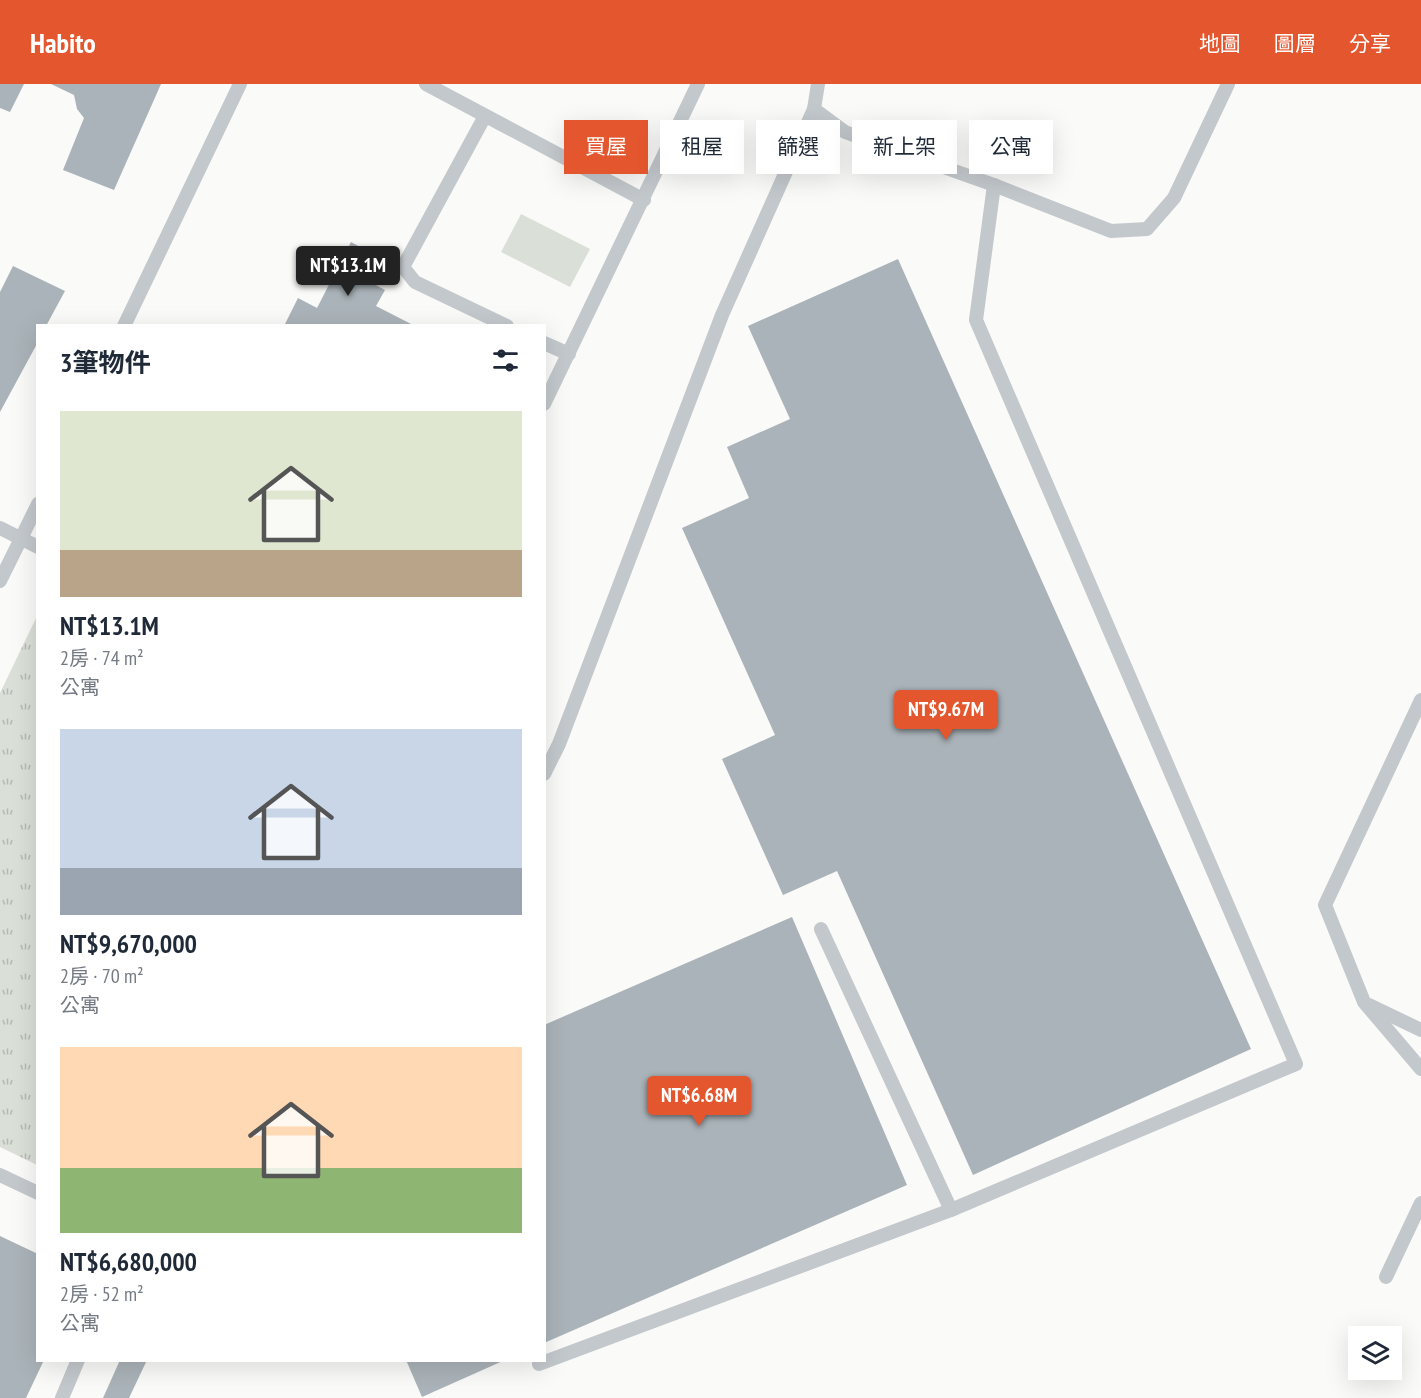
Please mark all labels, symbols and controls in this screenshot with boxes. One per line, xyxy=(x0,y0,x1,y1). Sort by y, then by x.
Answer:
text: Habito xyxy=(30,24,96,61)
text: 地圖 xyxy=(1199,30,1241,57)
text: 圖層 xyxy=(1274,30,1316,57)
text: 分享 xyxy=(1349,30,1391,57)
chip: 買屋 xyxy=(564,120,648,174)
chip: 租屋 xyxy=(660,120,744,174)
chip: 篩選 xyxy=(756,120,840,174)
chip: 新上架 xyxy=(852,120,957,174)
chip: 公寓 xyxy=(969,120,1053,174)
pin: NT$13.1M xyxy=(286,246,410,297)
text: NT$13.1M xyxy=(310,252,386,278)
icon: filters xyxy=(489,344,522,377)
text: 3筆物件 xyxy=(60,346,150,379)
icon: home xyxy=(237,450,345,558)
text: NT$13.1M xyxy=(60,609,159,642)
text: 2房 · 74 m² xyxy=(60,645,144,671)
text: 公寓 xyxy=(60,674,100,700)
pin: NT$9.67M xyxy=(884,690,1008,741)
text: NT$9.67M xyxy=(908,696,984,722)
icon: home xyxy=(237,768,345,876)
text: NT$9,670,000 xyxy=(60,927,197,960)
text: 2房 · 70 m² xyxy=(60,963,144,989)
text: 公寓 xyxy=(60,992,100,1018)
pin: NT$6.68M xyxy=(637,1076,761,1127)
text: NT$6.68M xyxy=(661,1082,737,1108)
icon: home xyxy=(237,1086,345,1194)
text: NT$6,680,000 xyxy=(60,1245,197,1278)
text: 2房 · 52 m² xyxy=(60,1281,144,1307)
text: 公寓 xyxy=(60,1310,100,1336)
map controls xyxy=(1348,1326,1402,1380)
button: layers xyxy=(1348,1326,1402,1380)

